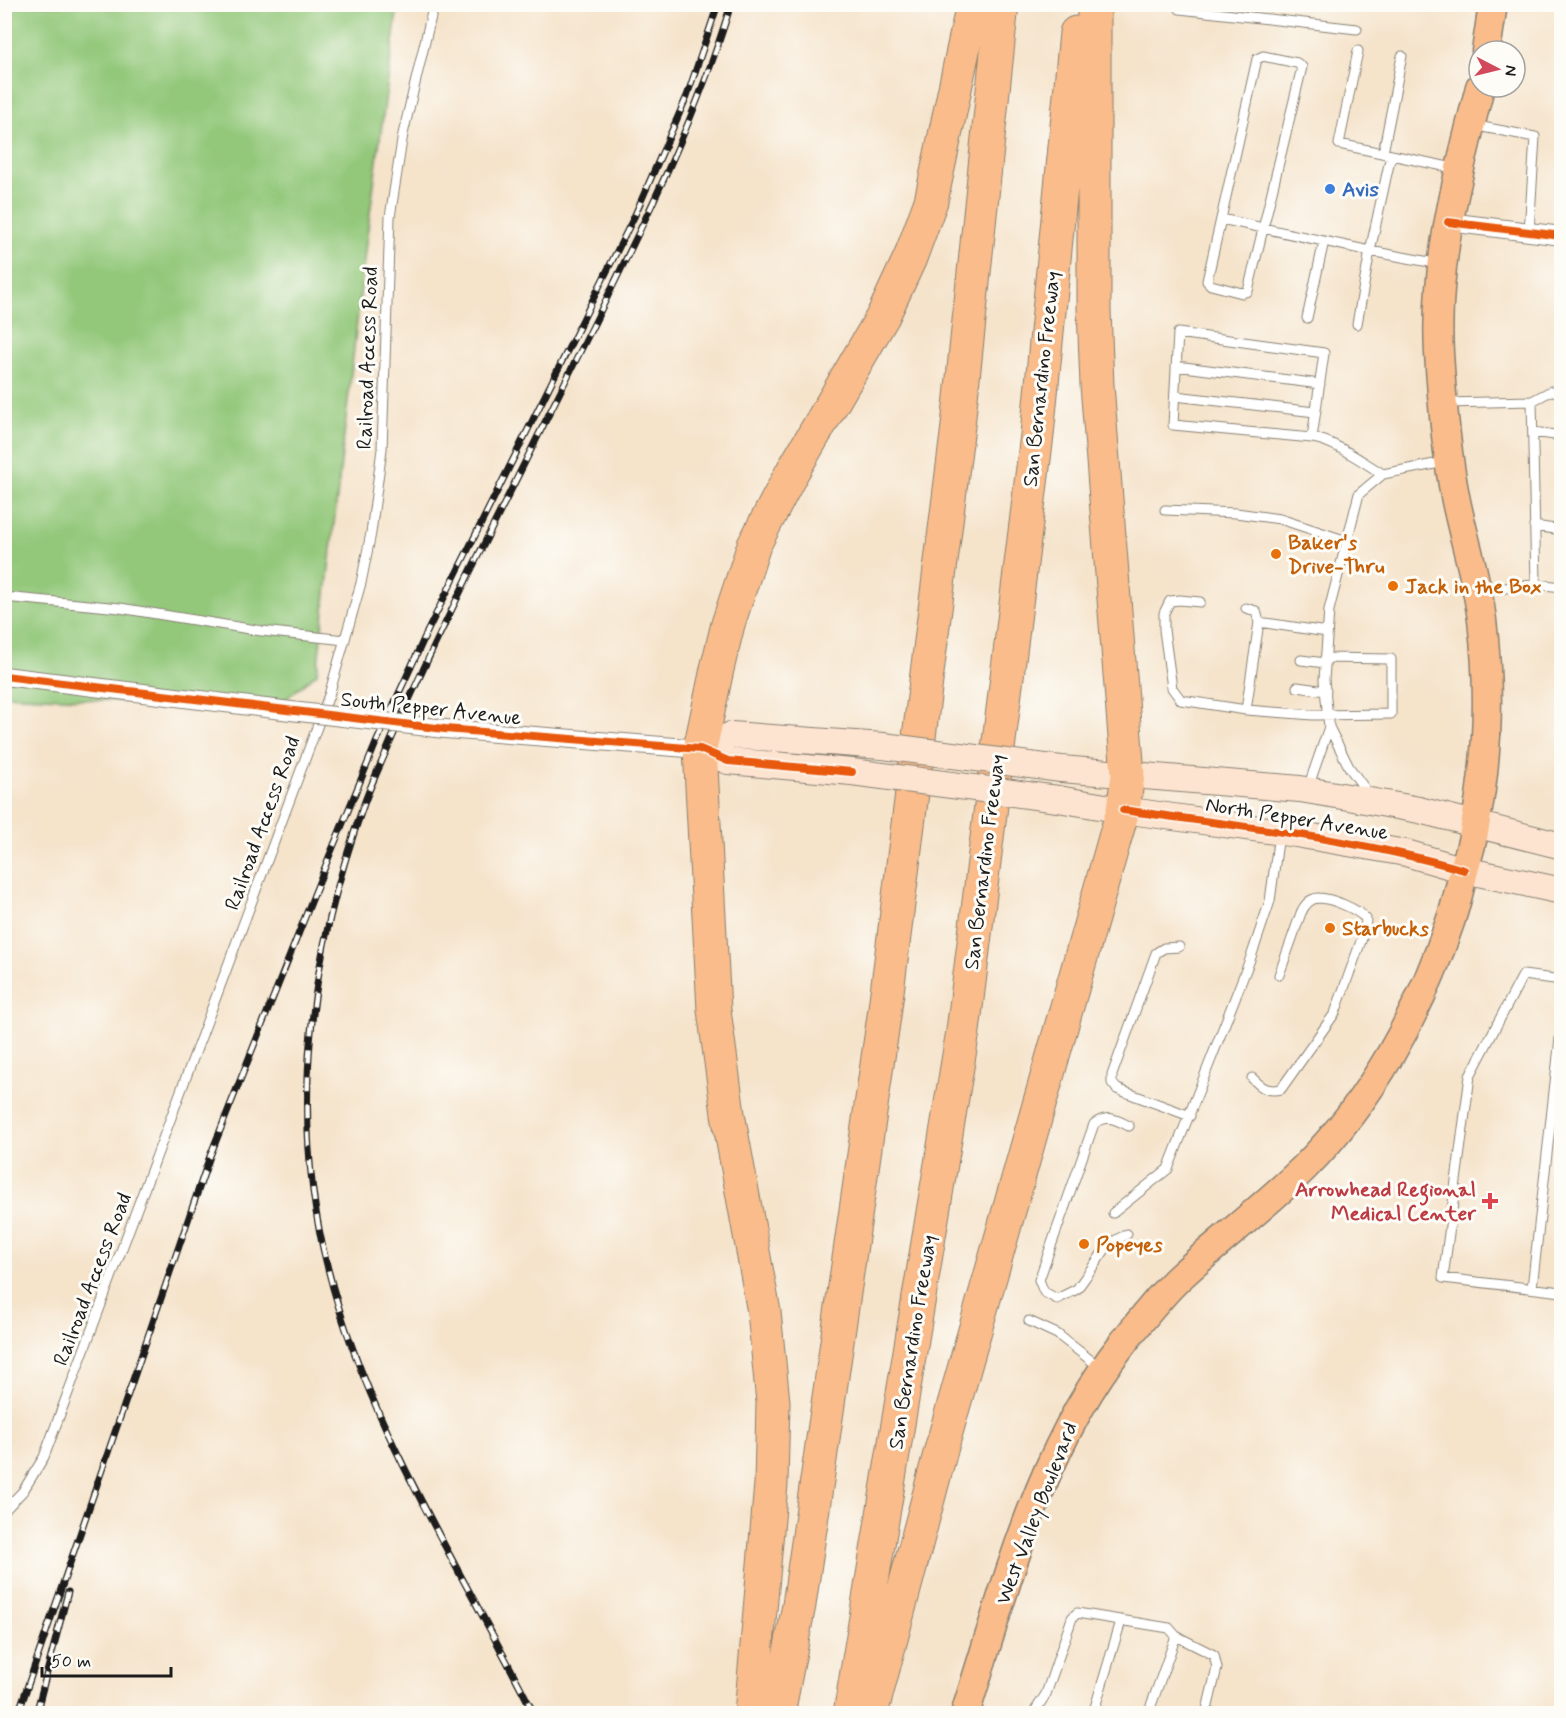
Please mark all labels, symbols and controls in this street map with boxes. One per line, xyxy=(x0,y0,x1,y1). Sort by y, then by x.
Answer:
north arrow xyxy=(1467,39,1527,99)
text: N xyxy=(1499,64,1521,77)
place label: Avis xyxy=(1342,176,1380,204)
marker: Avis xyxy=(1323,182,1337,196)
street label: Railroad Access Road xyxy=(351,266,385,450)
street label: San Bernardino Freeway xyxy=(1017,270,1067,488)
place label: Baker's Drive-Thru xyxy=(1288,529,1385,581)
marker: Baker's Drive-Thru xyxy=(1269,547,1283,561)
place label: Jack in the Box xyxy=(1405,573,1542,601)
marker: Jack in the Box xyxy=(1386,579,1400,593)
street label: South Pepper Avenue xyxy=(339,686,523,732)
street label: Railroad Access Road xyxy=(218,732,307,914)
street label: San Bernardino Freeway xyxy=(958,753,1012,972)
street label: North Pepper Avenue xyxy=(1203,791,1390,847)
place label: Starbucks xyxy=(1342,915,1429,943)
marker: Starbucks xyxy=(1323,921,1337,935)
place label: Arrowhead Regional Medical Center xyxy=(1295,1176,1477,1228)
street label: Railroad Access Road xyxy=(47,1189,139,1370)
marker: Arrowhead Regional Medical Center xyxy=(1481,1192,1499,1210)
place label: Popeyes xyxy=(1096,1231,1163,1259)
street label: San Bernardino Freeway xyxy=(882,1233,944,1452)
marker: Popeyes xyxy=(1077,1237,1091,1251)
street label: West Valley Boulevard xyxy=(989,1418,1085,1609)
scale bar xyxy=(42,1640,171,1678)
text: 50 m xyxy=(51,1650,91,1674)

